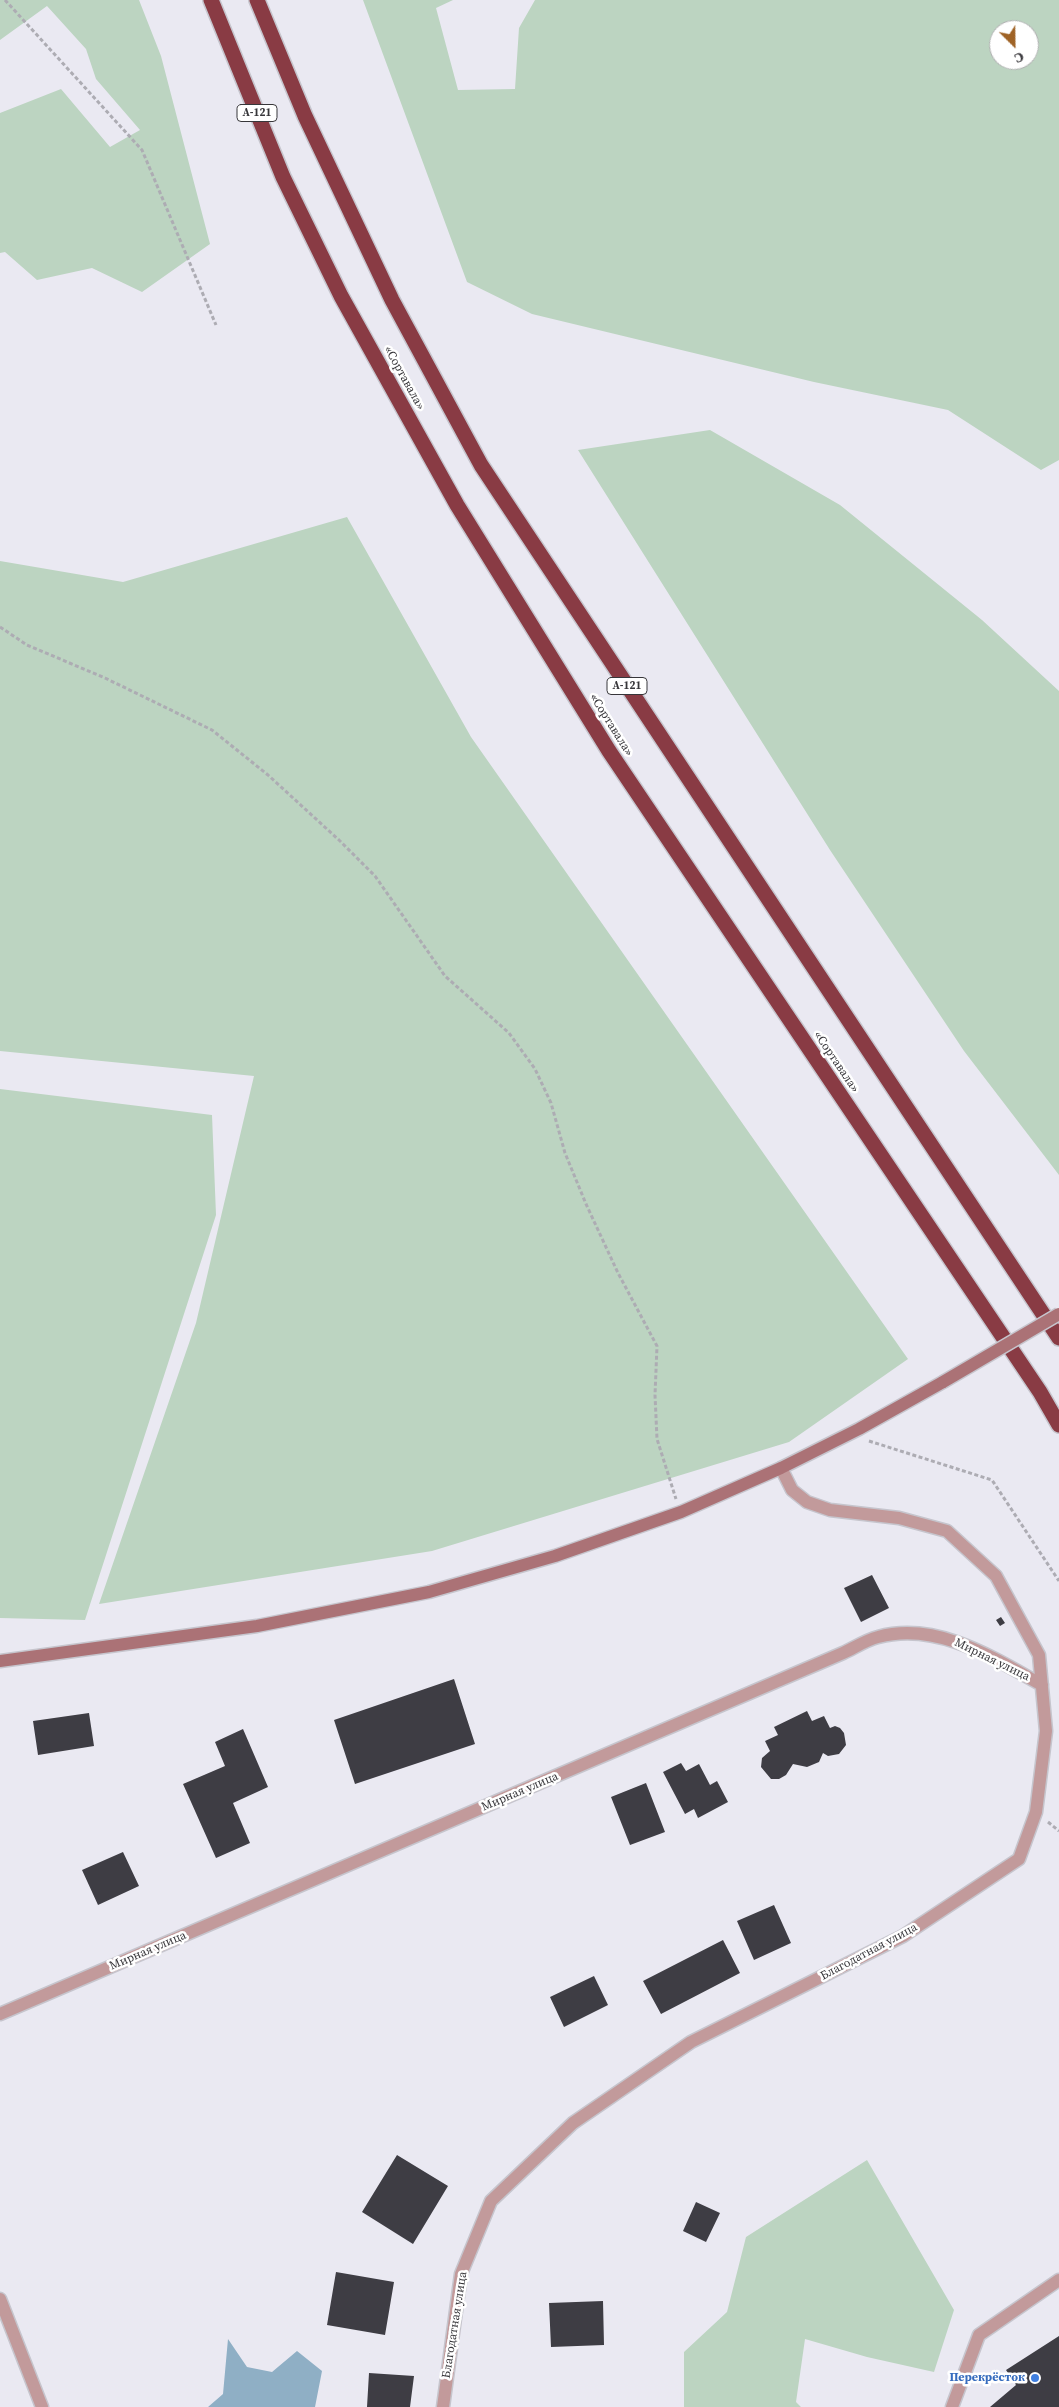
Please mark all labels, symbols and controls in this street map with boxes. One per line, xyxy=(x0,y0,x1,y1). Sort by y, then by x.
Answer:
north arrow xyxy=(989,20,1039,70)
text: С xyxy=(1012,47,1027,69)
road number: А-121 xyxy=(237,105,277,122)
street label: «Сортавала» xyxy=(381,344,427,412)
road number: А-121 xyxy=(607,678,647,694)
street label: «Сортавала» xyxy=(586,691,636,759)
street label: «Сортавала» xyxy=(810,1029,862,1095)
street label: Мирная улица xyxy=(952,1636,1032,1684)
street label: Мирная улица xyxy=(479,1769,561,1815)
street label: Благодатная улица xyxy=(818,1920,920,1984)
street label: Мирная улица xyxy=(107,1928,189,1974)
street label: Благодатная улица xyxy=(439,2271,471,2379)
place label: Перекрёсток xyxy=(950,2371,1025,2385)
marker: Перекрёсток xyxy=(1029,2372,1041,2384)

